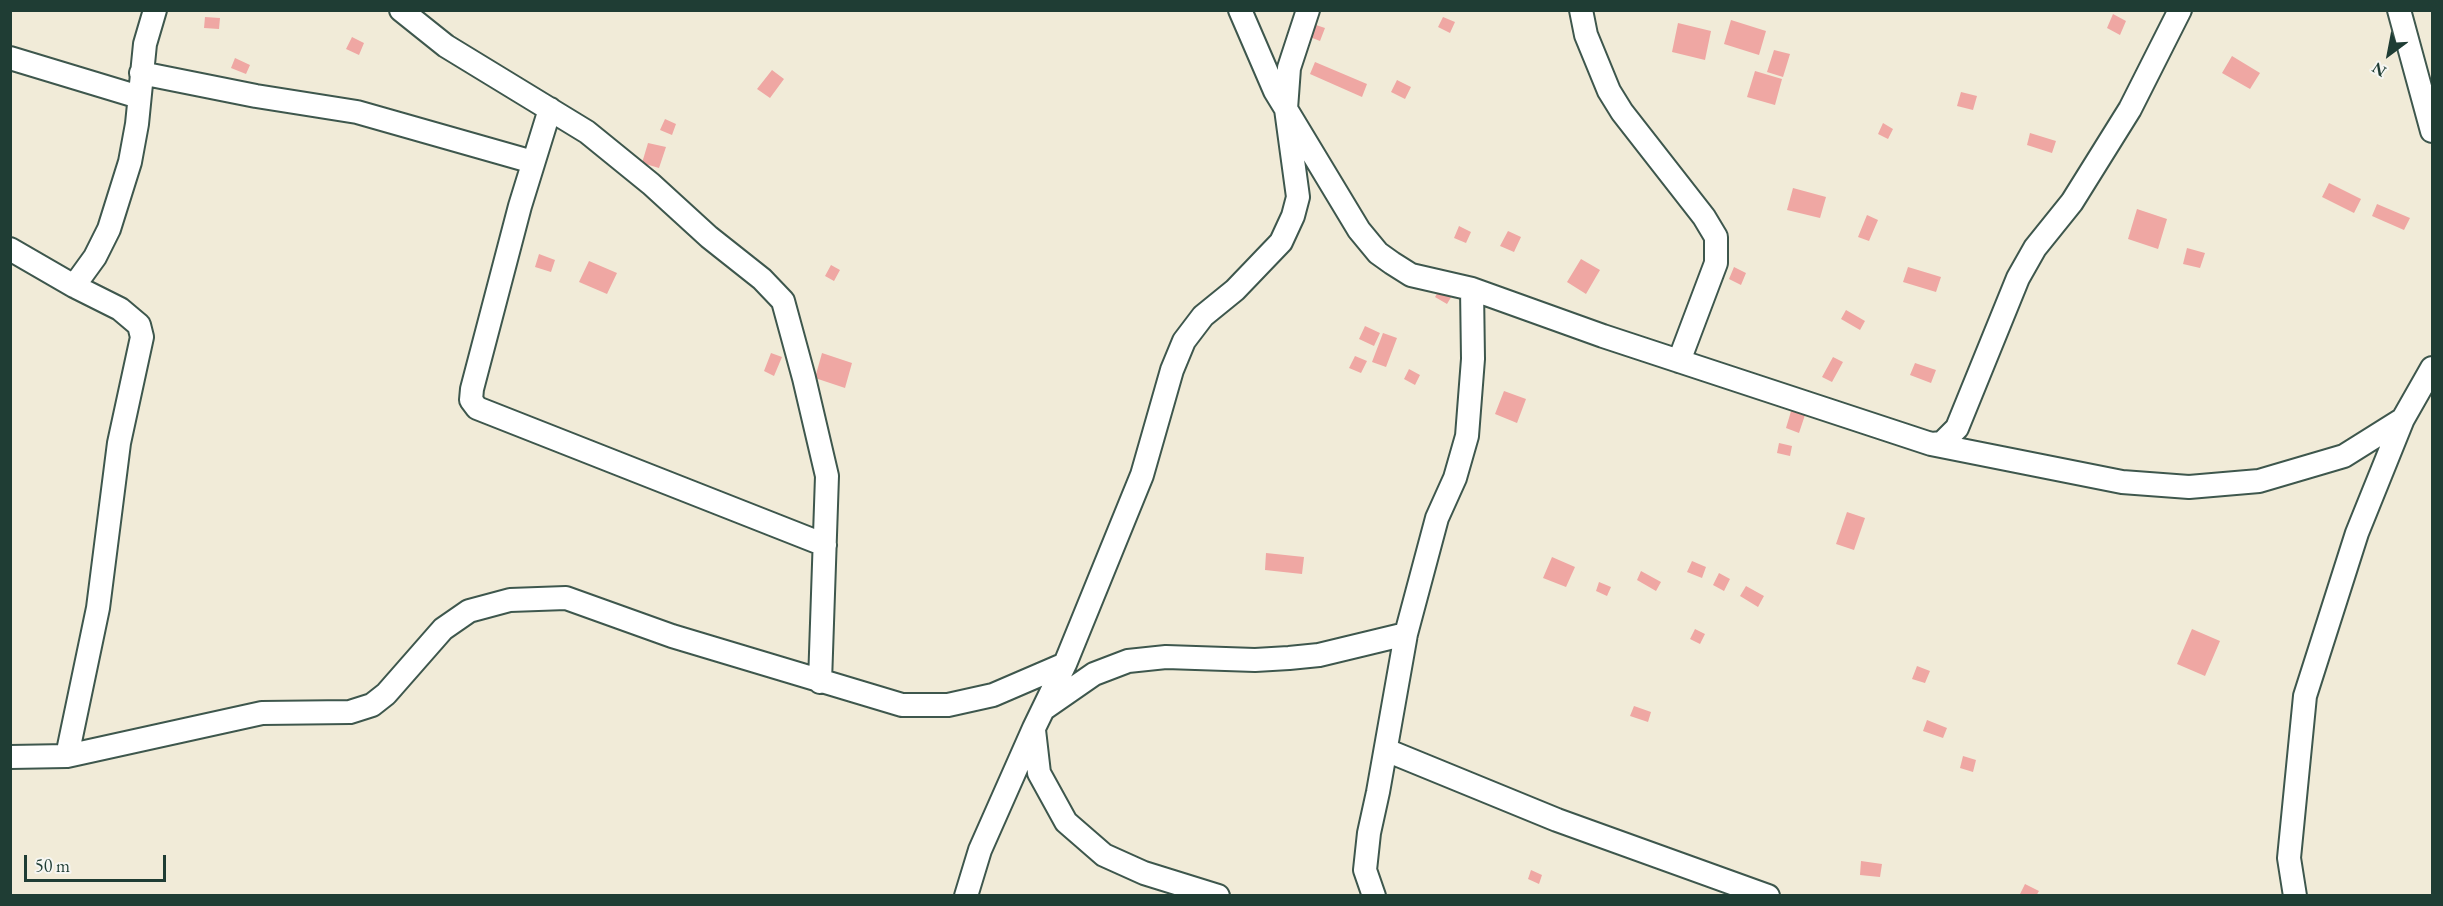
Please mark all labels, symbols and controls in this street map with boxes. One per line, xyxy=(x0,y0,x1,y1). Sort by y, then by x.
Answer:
north arrow xyxy=(2359,24,2419,84)
text: N xyxy=(2368,57,2390,82)
scale bar xyxy=(27,843,170,881)
text: 50 m xyxy=(35,854,70,877)

